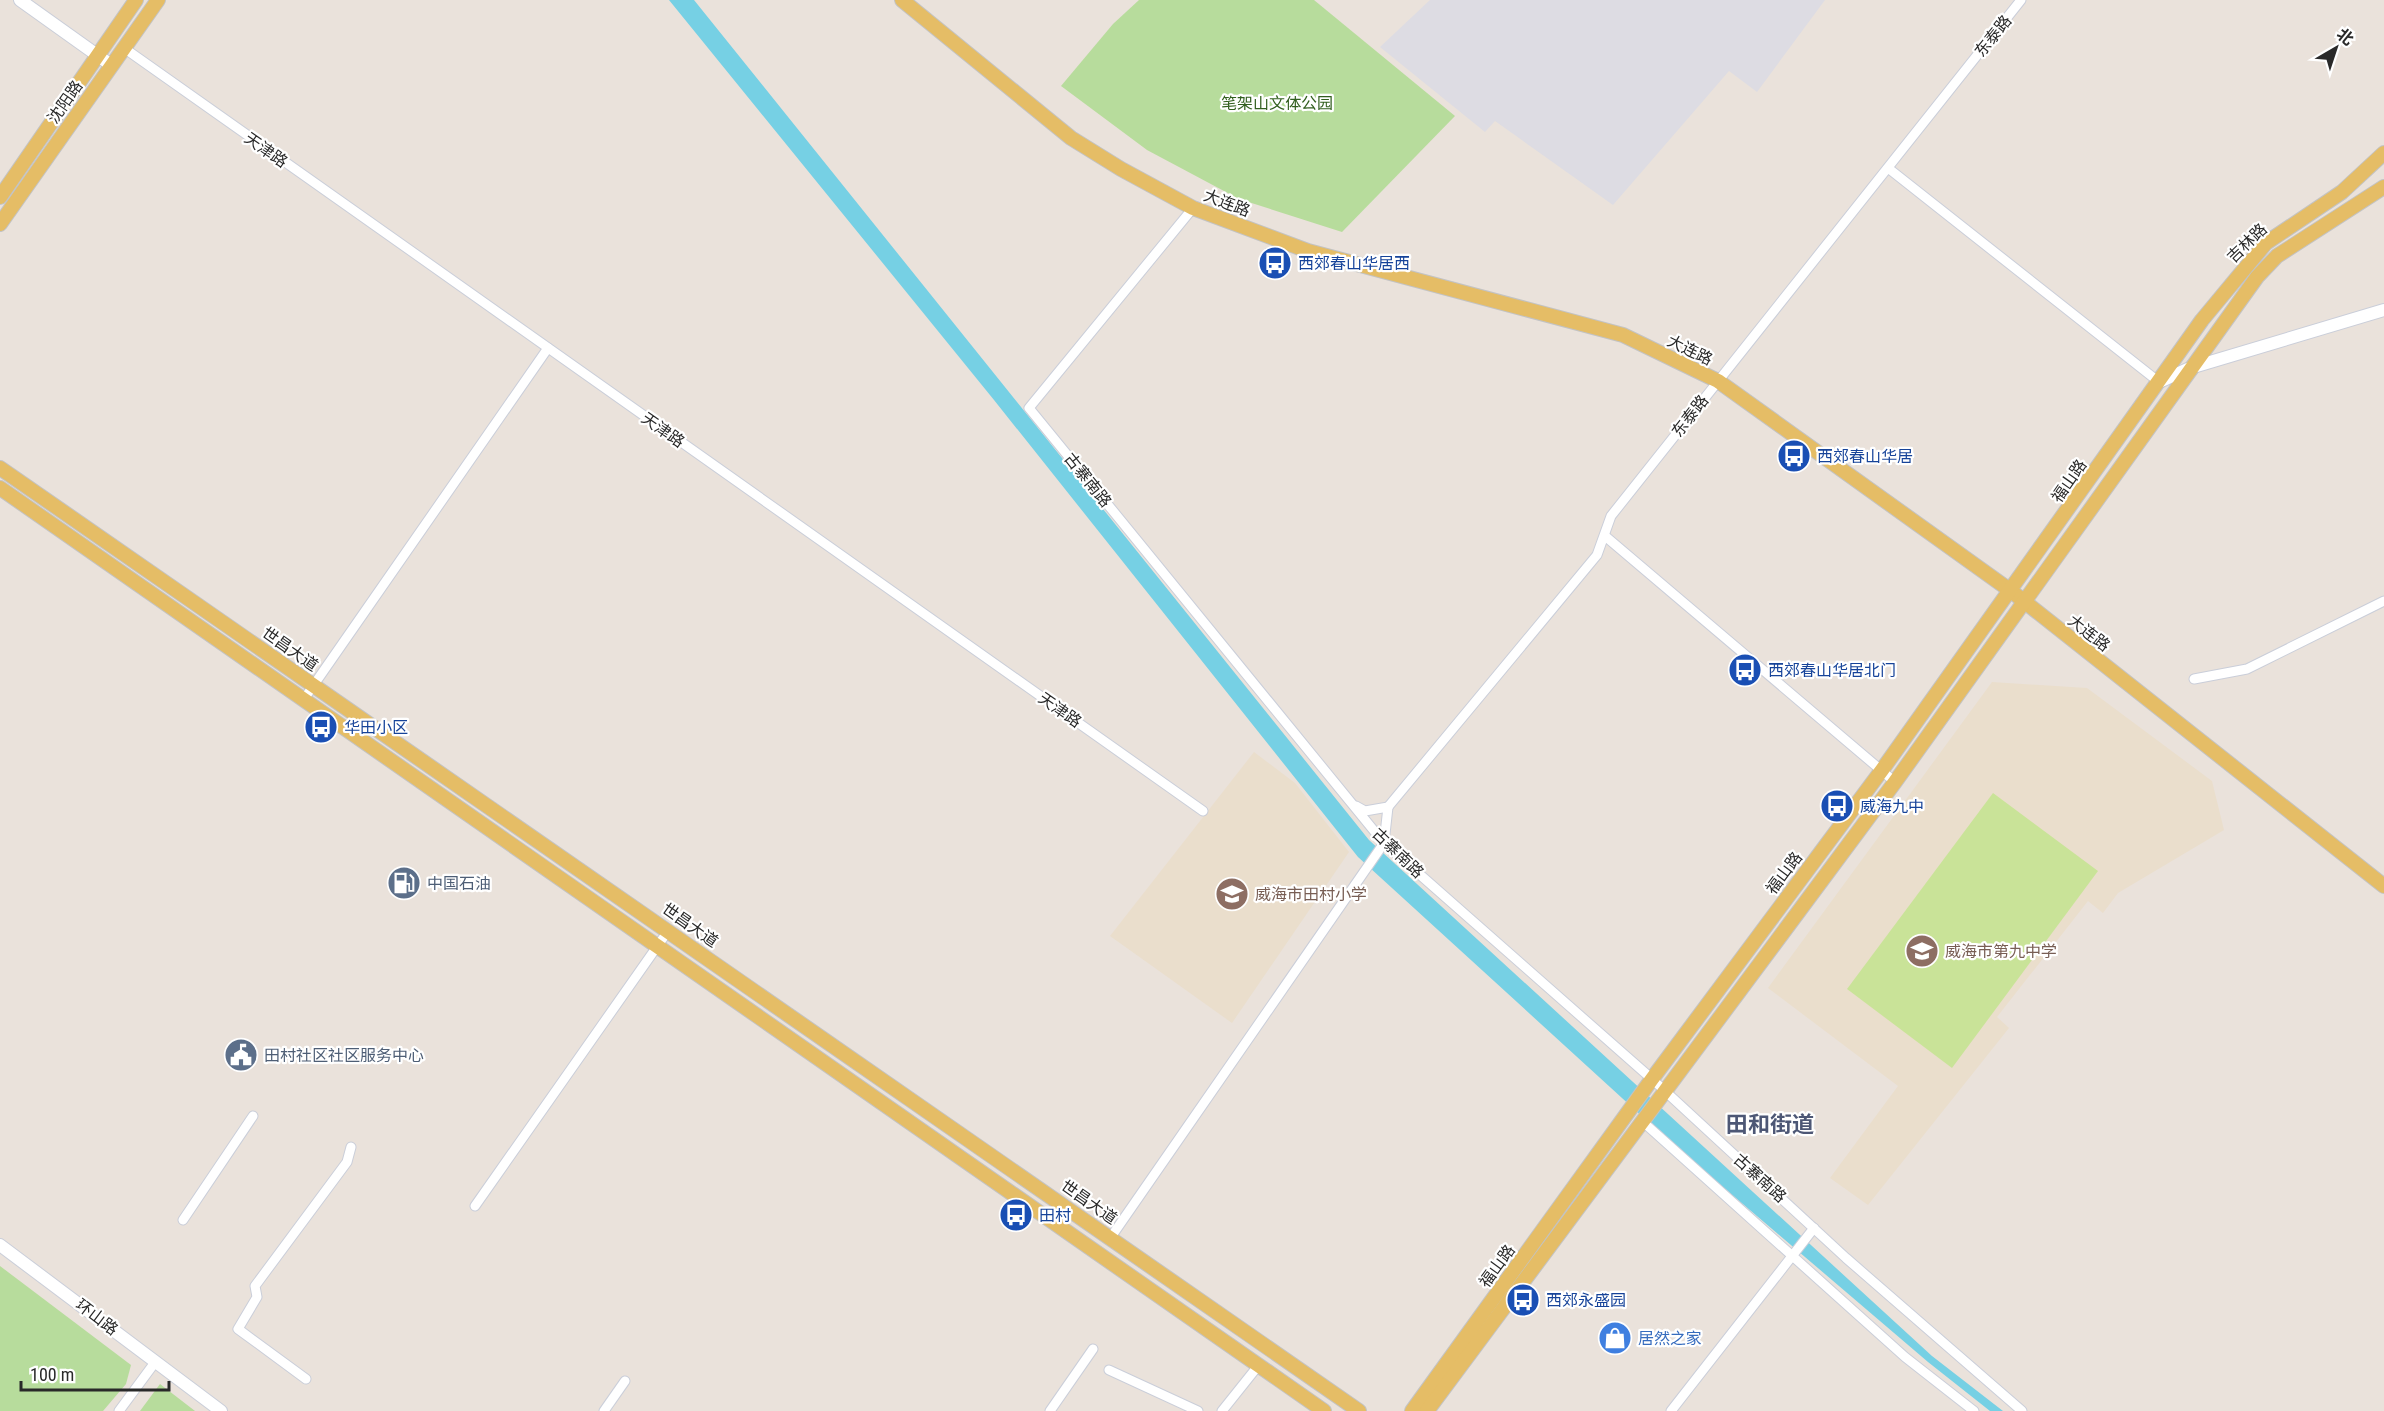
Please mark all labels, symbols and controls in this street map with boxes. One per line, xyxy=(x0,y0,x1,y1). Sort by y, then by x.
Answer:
street label: 东泰路 xyxy=(1971,11,2015,61)
north arrow xyxy=(2306,18,2366,78)
text: 北 xyxy=(2333,24,2357,49)
street label: 沈阳路 xyxy=(43,77,87,127)
park label: 笔架山文体公园 xyxy=(1221,94,1333,113)
street label: 天津路 xyxy=(241,128,291,172)
street label: 大连路 xyxy=(1201,186,1253,220)
street label: 吉林路 xyxy=(2223,219,2271,267)
bus stop icon: 西郊春山华居西 xyxy=(1257,245,1293,281)
place label: 西郊春山华居西 xyxy=(1298,254,1410,273)
street label: 大连路 xyxy=(1664,331,1716,369)
street label: 东泰路 xyxy=(1668,391,1712,441)
street label: 天津路 xyxy=(638,408,688,452)
bus stop icon: 西郊春山华居 xyxy=(1776,438,1812,474)
place label: 西郊春山华居 xyxy=(1817,447,1913,466)
street label: 古寨南路 xyxy=(1060,449,1116,511)
street label: 福山路 xyxy=(2047,456,2091,506)
street label: 大连路 xyxy=(2064,611,2114,655)
street label: 世昌大道 xyxy=(258,623,322,675)
bus stop icon: 西郊春山华居北门 xyxy=(1727,652,1763,688)
place label: 西郊春山华居北门 xyxy=(1768,661,1896,680)
street label: 天津路 xyxy=(1035,688,1085,732)
bus stop icon: 华田小区 xyxy=(303,709,339,745)
place label: 华田小区 xyxy=(344,718,408,737)
bus stop icon: 威海九中 xyxy=(1819,788,1855,824)
place label: 威海九中 xyxy=(1860,797,1924,816)
street label: 古寨南路 xyxy=(1368,824,1428,882)
street label: 福山路 xyxy=(1762,848,1806,898)
fuel station icon: 中国石油 xyxy=(386,865,422,901)
place label: 中国石油 xyxy=(427,874,491,893)
school or university icon: 威海市田村小学 xyxy=(1214,876,1250,912)
place label: 威海市田村小学 xyxy=(1255,885,1367,904)
street label: 世昌大道 xyxy=(658,899,722,951)
school or university icon: 威海市第九中学 xyxy=(1904,933,1940,969)
place label: 威海市第九中学 xyxy=(1945,942,2057,961)
public building icon: 田村社区社区服务中心 xyxy=(223,1037,259,1073)
place label: 田村社区社区服务中心 xyxy=(264,1046,424,1065)
district label: 田和街道 xyxy=(1726,1112,1814,1137)
street label: 古寨南路 xyxy=(1730,1150,1790,1206)
street label: 世昌大道 xyxy=(1057,1176,1121,1228)
bus stop icon: 田村 xyxy=(998,1197,1034,1233)
place label: 田村 xyxy=(1039,1206,1071,1225)
street label: 福山路 xyxy=(1475,1241,1519,1291)
bus stop icon: 西郊永盛园 xyxy=(1505,1282,1541,1318)
place label: 西郊永盛园 xyxy=(1546,1291,1626,1310)
street label: 环山路 xyxy=(72,1295,122,1339)
shop icon: 居然之家 xyxy=(1597,1320,1633,1356)
place label: 居然之家 xyxy=(1638,1329,1702,1348)
scale bar xyxy=(21,1354,170,1392)
text: 100 m xyxy=(30,1364,74,1385)

